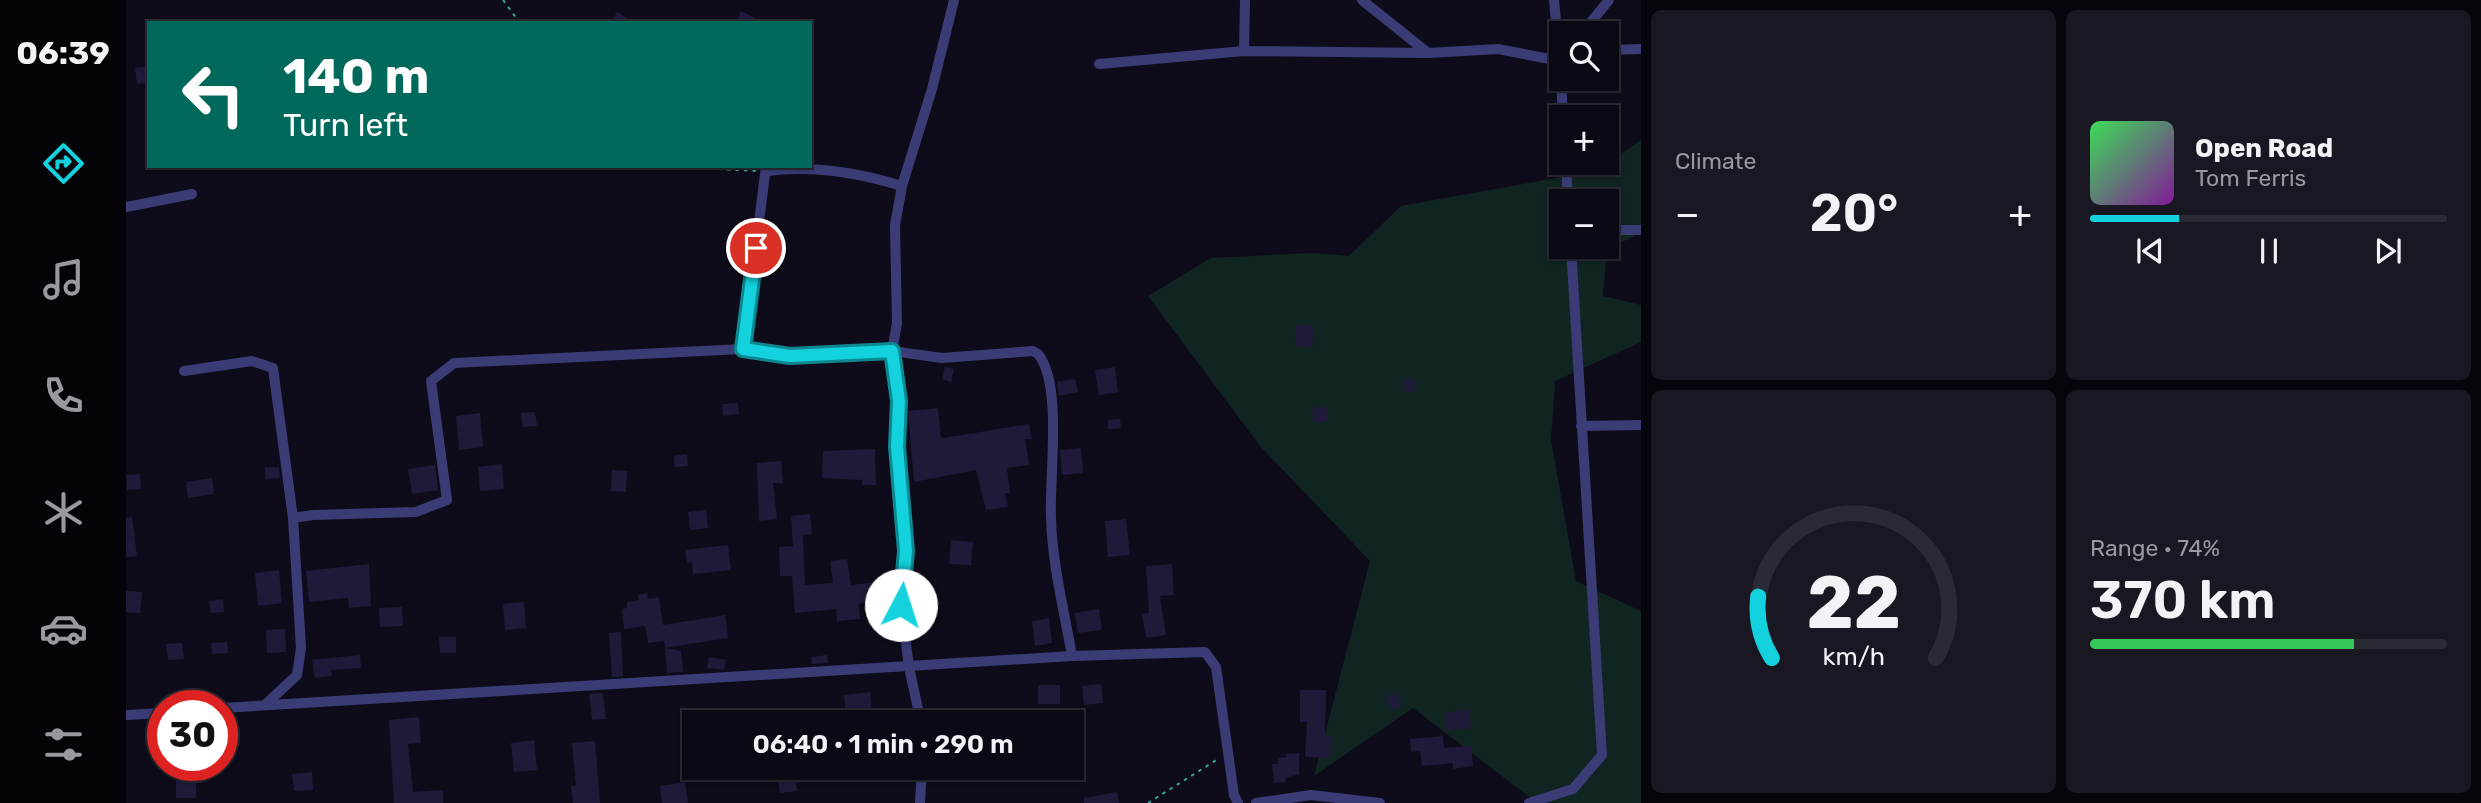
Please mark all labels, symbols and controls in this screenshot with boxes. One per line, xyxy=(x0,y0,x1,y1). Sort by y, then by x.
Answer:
map controls xyxy=(1549,21,1619,259)
button: search xyxy=(1549,21,1619,91)
text: 06:39 xyxy=(16,34,110,72)
text: 140 m xyxy=(283,47,429,105)
icon: left xyxy=(168,49,259,140)
button: + xyxy=(1549,105,1619,175)
text: Turn left xyxy=(283,106,408,144)
text: Open Road xyxy=(2195,133,2333,164)
icon: directions xyxy=(39,139,88,188)
text: Climate xyxy=(1675,147,1756,175)
text: Tom Ferris xyxy=(2195,164,2306,192)
text: 20° xyxy=(1810,182,1898,244)
button: − xyxy=(1549,189,1619,259)
text: − xyxy=(1675,191,1700,237)
text: + xyxy=(2008,191,2032,237)
pin xyxy=(726,218,786,278)
icon: arrive xyxy=(737,229,775,267)
icon: previous xyxy=(2131,232,2169,270)
icon: pause xyxy=(2250,232,2288,270)
icon: next xyxy=(2369,232,2407,270)
icon: music xyxy=(39,255,88,304)
icon: phone xyxy=(39,371,88,420)
icon: climate xyxy=(39,488,88,537)
text: Range · 74% xyxy=(2090,534,2220,562)
text: 22 xyxy=(1806,560,1901,646)
position arrow xyxy=(864,568,938,642)
text: 370 km xyxy=(2090,569,2275,631)
icon: car xyxy=(39,604,88,653)
text: km/h xyxy=(1822,641,1885,670)
speed limit sign: 30 xyxy=(147,690,238,781)
icon: filters xyxy=(39,720,88,769)
text: 06:40 · 1 min · 290 m xyxy=(752,729,1014,760)

